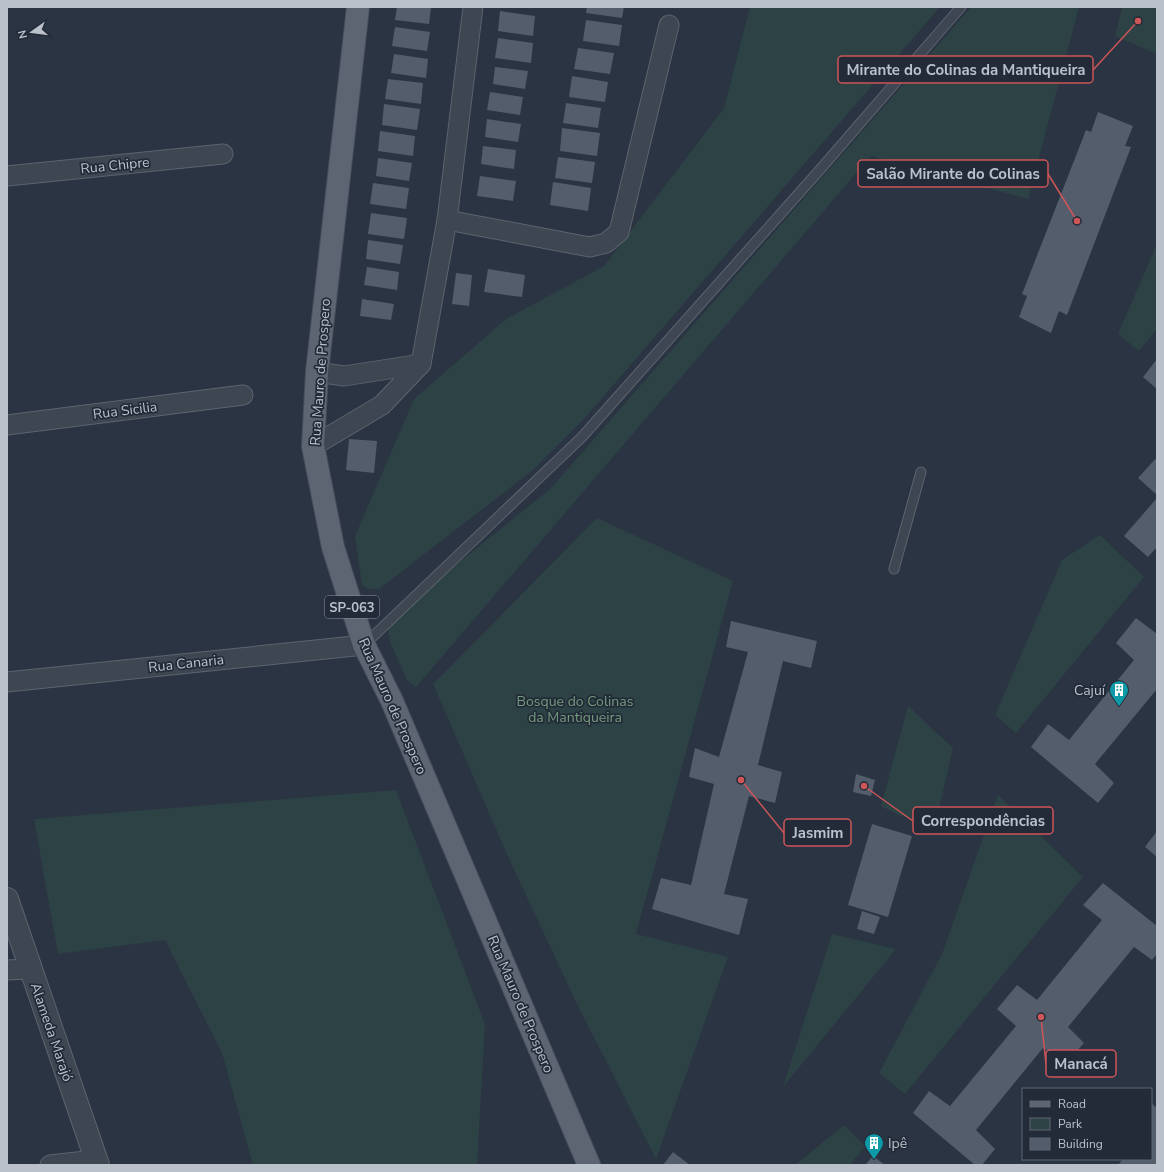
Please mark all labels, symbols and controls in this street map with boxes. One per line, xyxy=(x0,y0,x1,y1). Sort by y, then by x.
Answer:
north arrow xyxy=(12,12,52,52)
text: N xyxy=(15,28,31,40)
callout: Mirante do Colinas da Mantiqueira xyxy=(838,56,1093,83)
text: Mirante do Colinas da Mantiqueira xyxy=(847,60,1085,80)
street label: Rua Chipre xyxy=(80,152,151,179)
callout: Salão Mirante do Colinas xyxy=(858,160,1048,187)
text: Salão Mirante do Colinas xyxy=(866,164,1040,184)
street label: Rua Mauro de Prospero xyxy=(306,298,335,446)
street label: Rua Sicilia xyxy=(92,397,158,424)
road number: SP-063 xyxy=(325,596,379,618)
street label: Rua Mauro de Prospero xyxy=(354,635,431,778)
street label: Rua Canaria xyxy=(147,650,225,677)
building icon: Cajuí xyxy=(1108,679,1130,707)
place label: Cajuí xyxy=(1074,681,1106,700)
park label: Bosque do Colinas da Mantiqueira xyxy=(517,692,634,727)
callout: Correspondências xyxy=(913,807,1053,834)
text: Correspondências xyxy=(921,811,1045,831)
callout: Jasmim xyxy=(784,819,851,846)
text: Jasmim xyxy=(792,823,844,843)
street label: Rua Mauro de Prospero xyxy=(483,933,558,1076)
street label: Alameda Marajó xyxy=(26,980,77,1084)
callout: Manacá xyxy=(1046,1050,1116,1077)
text: Manacá xyxy=(1054,1054,1108,1074)
legend xyxy=(1022,1088,1152,1160)
text: Road xyxy=(1058,1096,1086,1112)
text: Park xyxy=(1058,1116,1083,1132)
building icon: Ipê xyxy=(863,1132,885,1160)
place label: Ipê xyxy=(888,1134,907,1153)
text: Building xyxy=(1058,1136,1103,1152)

